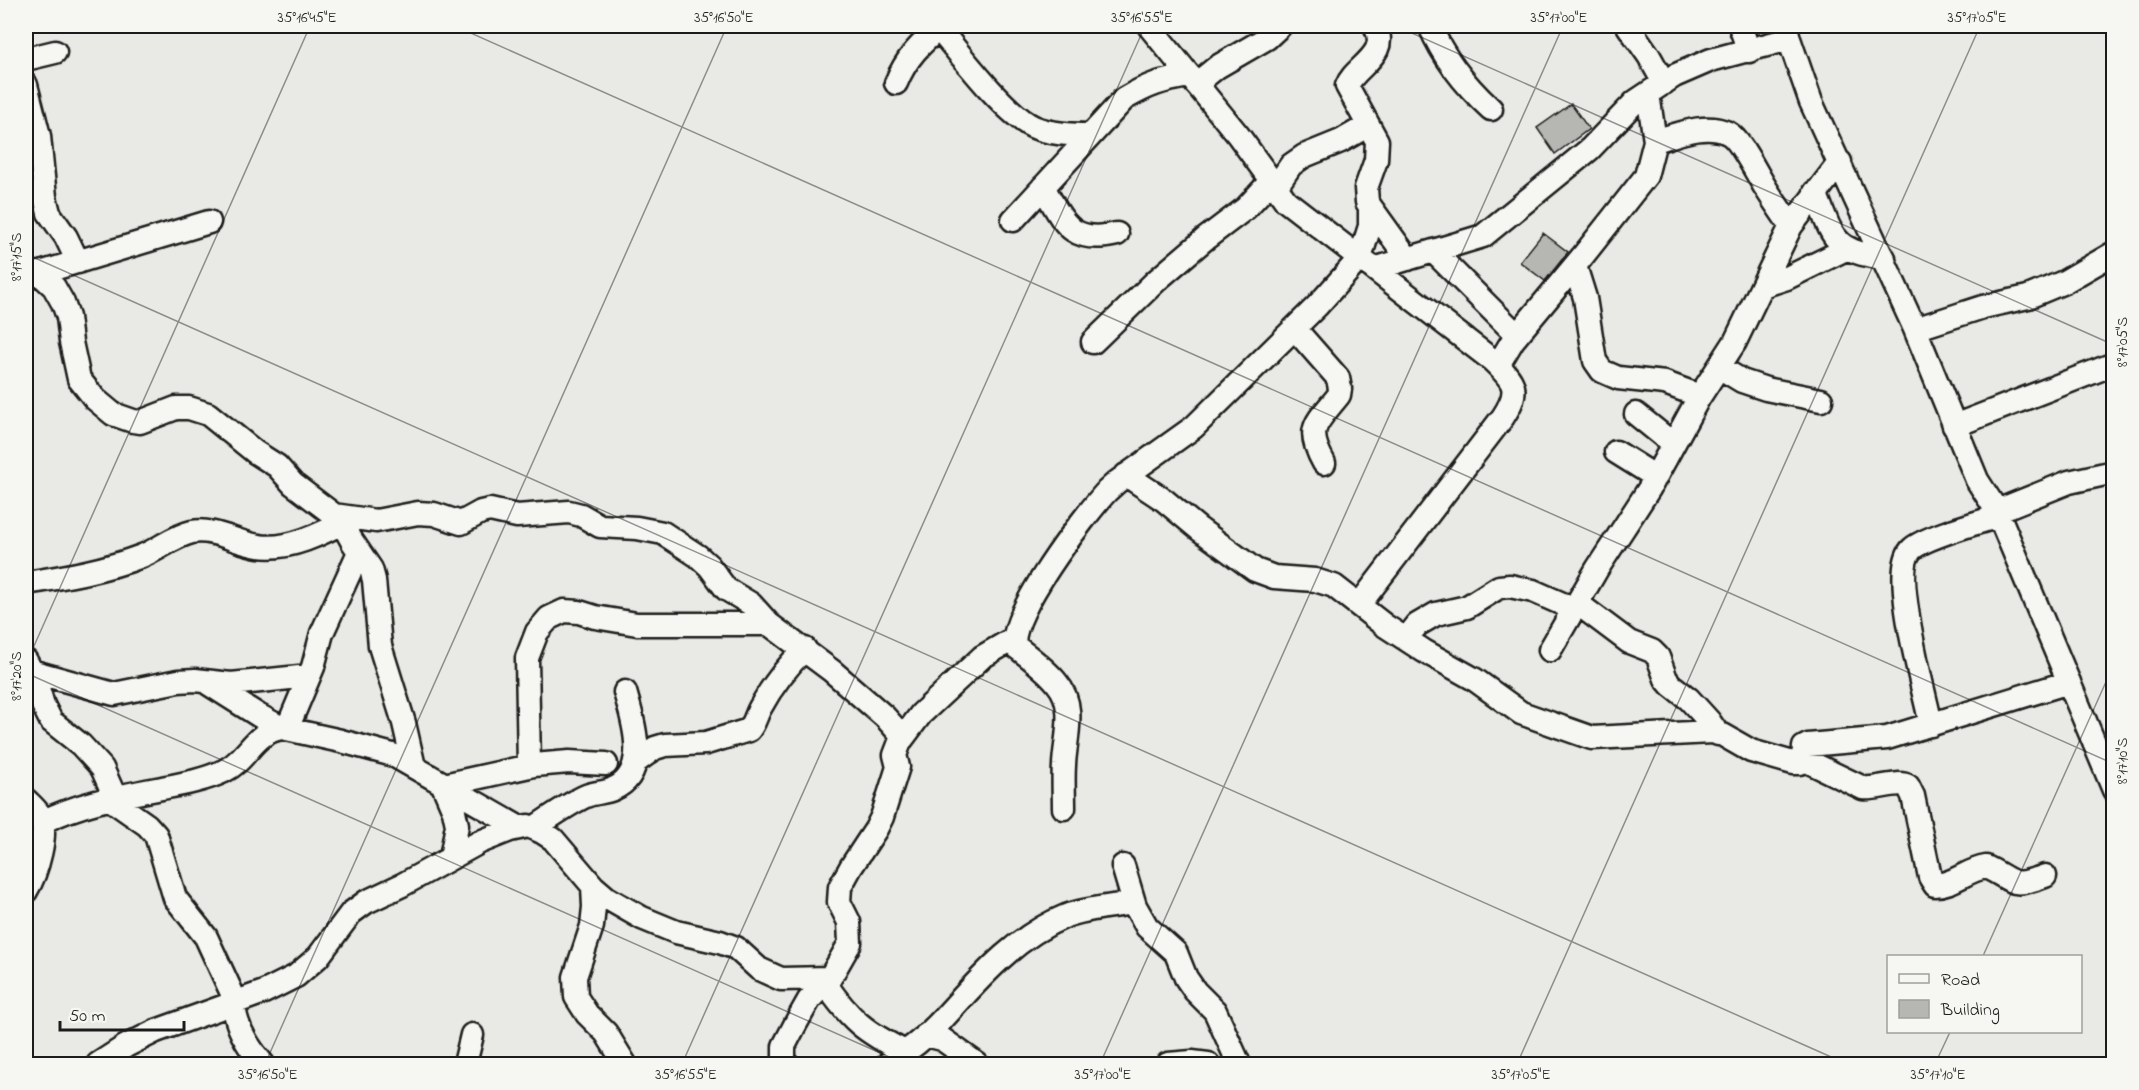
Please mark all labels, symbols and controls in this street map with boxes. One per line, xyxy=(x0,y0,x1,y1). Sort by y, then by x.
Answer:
text: 35°16'45"E xyxy=(277,7,337,29)
text: 35°16'50"E xyxy=(694,7,754,29)
text: 35°16'55"E xyxy=(1111,7,1173,29)
text: 35°17'00"E xyxy=(1531,7,1587,29)
text: 35°17'05"E xyxy=(1948,7,2006,29)
text: 8°17'15"S xyxy=(6,232,28,281)
text: 8°17'05"S xyxy=(2112,316,2134,367)
text: 8°17'20"S xyxy=(6,651,28,701)
text: 8°17'10"S xyxy=(2112,737,2134,784)
legend xyxy=(1887,955,2082,1033)
text: Road xyxy=(1941,968,1980,994)
scale bar xyxy=(60,994,184,1032)
text: Building xyxy=(1940,998,2000,1025)
text: 50 m xyxy=(69,1004,106,1030)
text: 35°16'50"E xyxy=(238,1064,298,1086)
text: 35°16'55"E xyxy=(655,1064,717,1086)
text: 35°17'00"E xyxy=(1075,1064,1131,1086)
text: 35°17'05"E xyxy=(1492,1064,1550,1086)
text: 35°17'10"E xyxy=(1910,1064,1966,1086)

